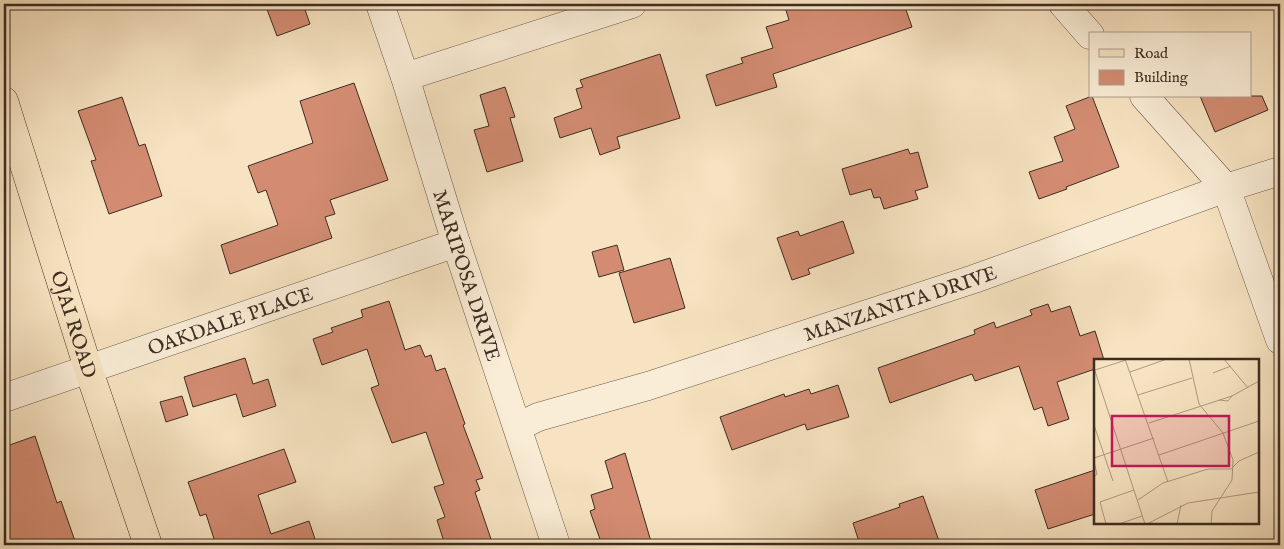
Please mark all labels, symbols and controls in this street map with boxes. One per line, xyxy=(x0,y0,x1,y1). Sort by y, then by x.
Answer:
legend xyxy=(1089,32,1252,98)
text: Road xyxy=(1134,44,1169,63)
text: Building xyxy=(1134,68,1189,87)
street label: MARIPOSA DRIVE xyxy=(426,187,505,365)
street label: MANZANITA DRIVE xyxy=(801,261,1001,348)
street label: OJAI ROAD xyxy=(44,268,102,382)
street label: OAKDALE PLACE xyxy=(145,282,317,362)
inset map xyxy=(1094,359,1259,524)

